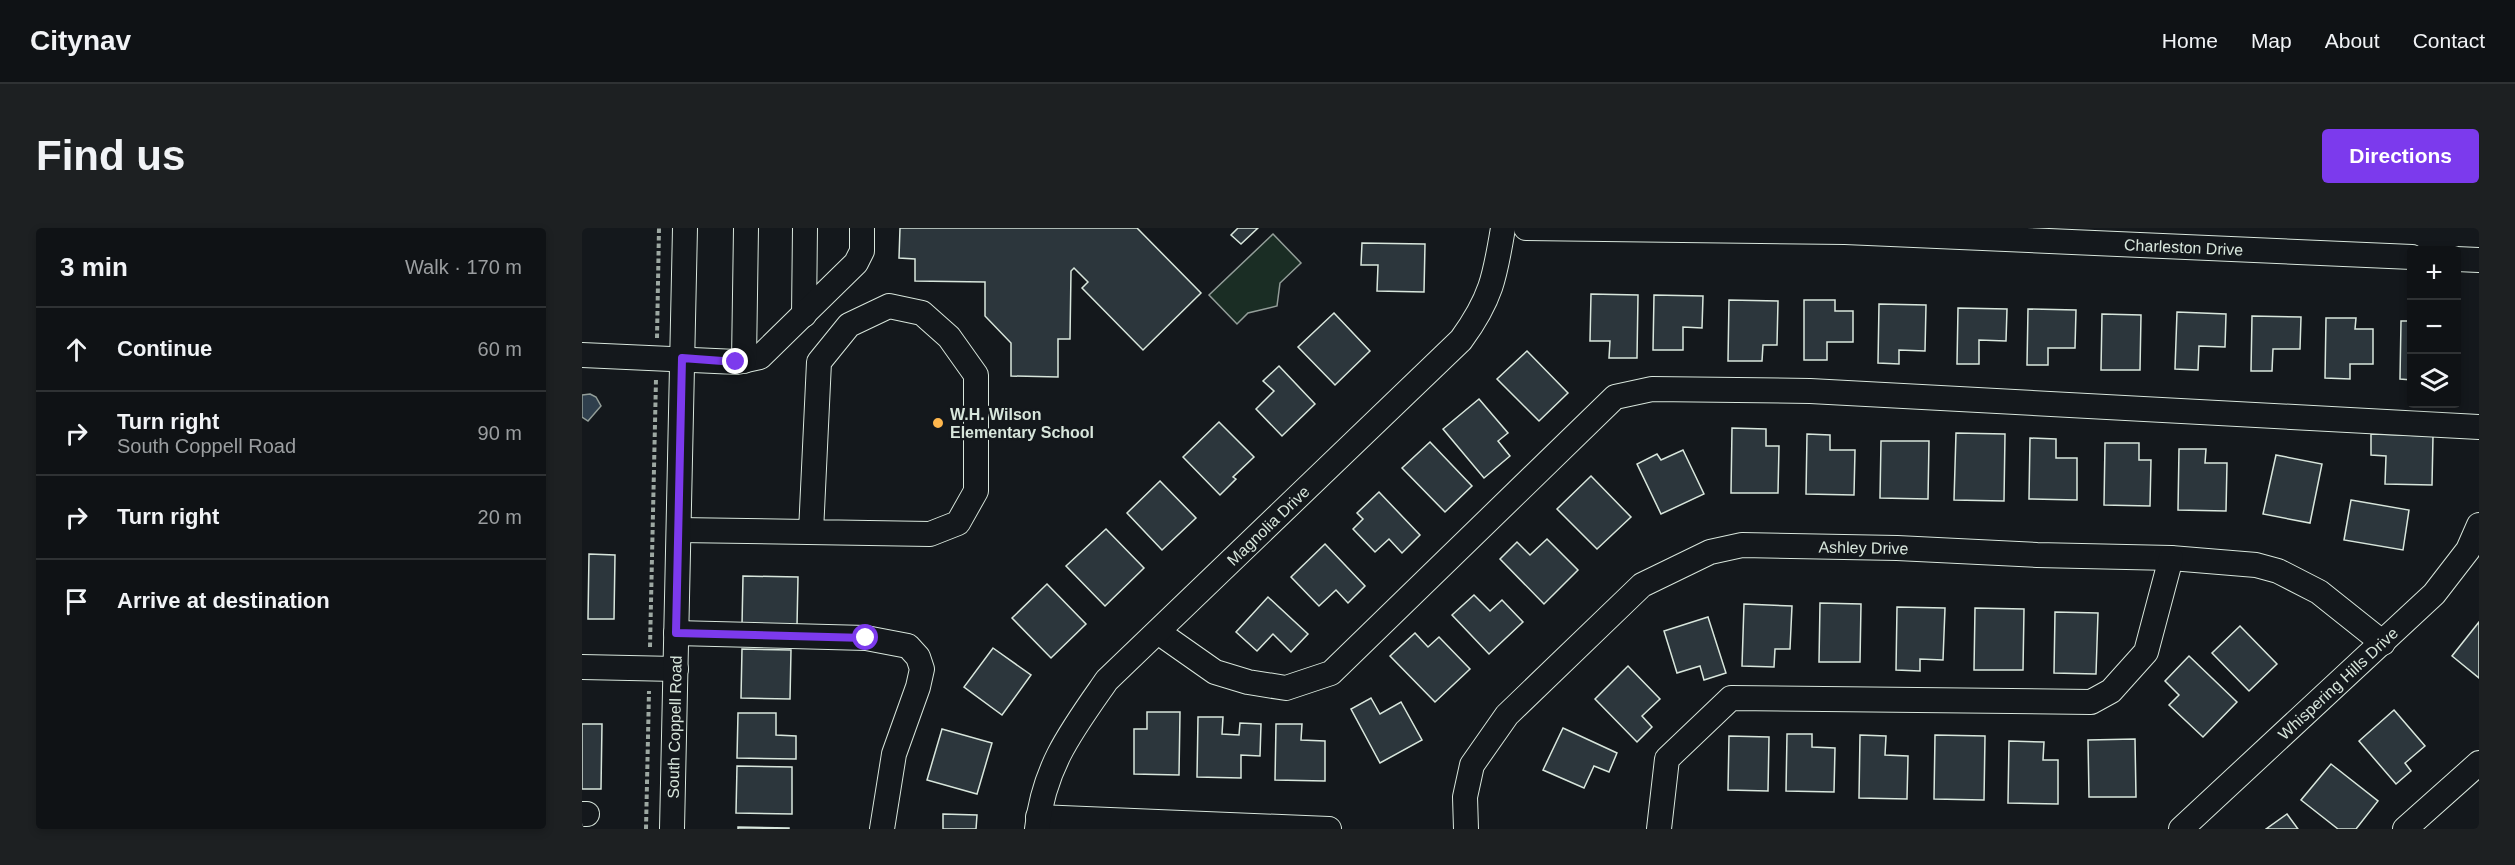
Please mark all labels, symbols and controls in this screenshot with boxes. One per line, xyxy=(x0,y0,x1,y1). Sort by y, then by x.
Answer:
text: Citynav xyxy=(30,25,131,56)
text: Home xyxy=(2162,29,2218,52)
text: Map xyxy=(2251,29,2292,52)
text: About xyxy=(2325,29,2380,52)
text: Contact xyxy=(2413,29,2485,52)
button: Directions xyxy=(2322,129,2479,183)
text: Find us xyxy=(36,132,185,179)
street label: Charleston Drive xyxy=(2124,236,2244,258)
map controls xyxy=(2407,246,2461,408)
button: + xyxy=(2407,246,2461,300)
text: 3 min xyxy=(60,252,128,282)
text: Walk · 170 m xyxy=(405,256,522,278)
button: − xyxy=(2407,300,2461,354)
icon: ahead xyxy=(60,333,93,366)
text: Continue xyxy=(117,336,212,361)
text: 60 m xyxy=(478,338,522,360)
route end xyxy=(722,348,748,374)
button: layers xyxy=(2407,354,2461,408)
place label: W.H. Wilson Elementary School xyxy=(950,406,1094,441)
text: Turn right xyxy=(117,409,219,434)
marker: W.H. Wilson Elementary School xyxy=(931,416,945,430)
icon: right xyxy=(60,417,93,450)
text: 90 m xyxy=(478,422,522,444)
text: South Coppell Road xyxy=(117,435,296,457)
street label: Magnolia Drive xyxy=(1224,482,1312,569)
icon: right xyxy=(60,501,93,534)
text: Turn right xyxy=(117,504,219,529)
text: 20 m xyxy=(478,506,522,528)
street label: Ashley Drive xyxy=(1818,538,1909,557)
icon: arrive xyxy=(60,585,93,618)
text: Arrive at destination xyxy=(117,588,330,613)
route start xyxy=(852,624,878,650)
street label: Whispering Hills Drive xyxy=(2275,624,2401,743)
street label: South Coppell Road xyxy=(664,655,684,799)

